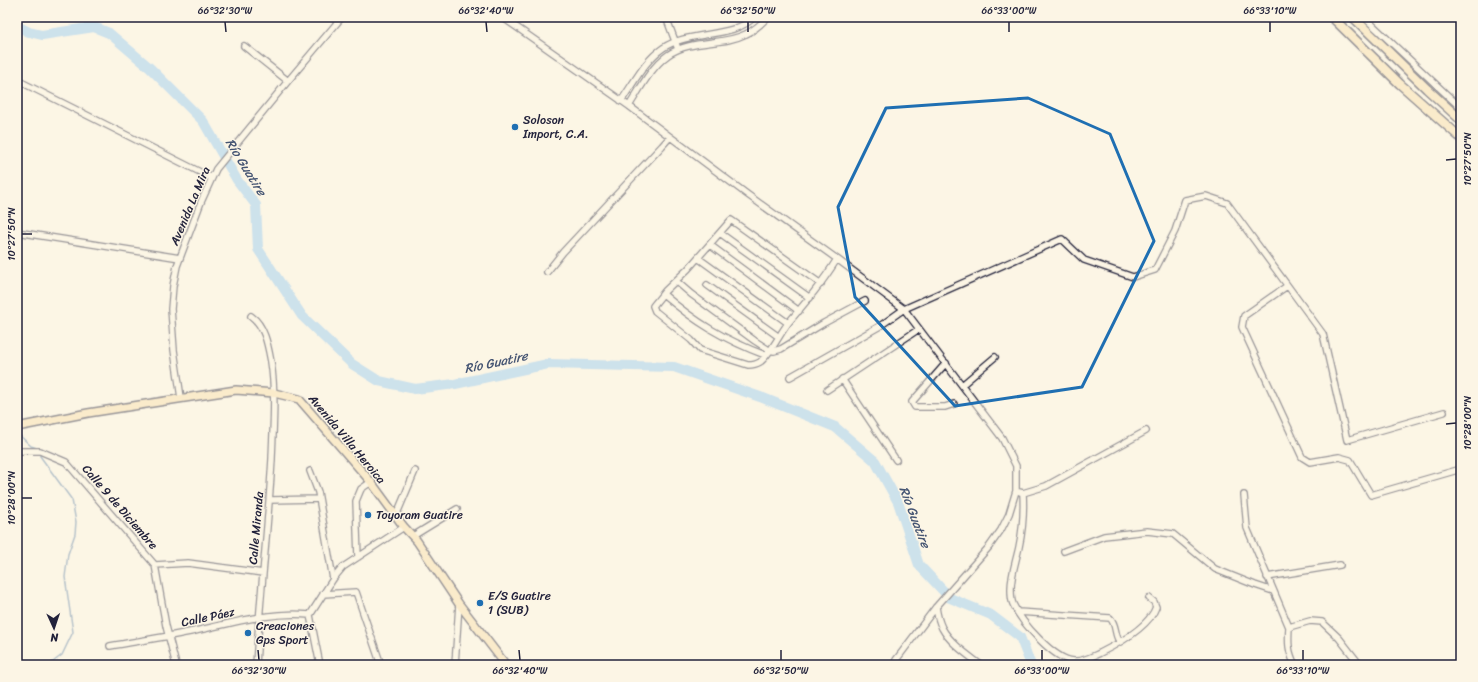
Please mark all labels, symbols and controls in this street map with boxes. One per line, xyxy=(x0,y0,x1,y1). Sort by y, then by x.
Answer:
text: 66°32'30"W xyxy=(198,2,252,20)
text: 66°32'40"W xyxy=(458,2,514,20)
text: 66°32'50"W xyxy=(721,2,776,20)
text: 66°33'00"W xyxy=(982,2,1037,20)
text: 66°33'10"W xyxy=(1244,2,1297,20)
place label: Soloson Import, C.A. xyxy=(522,109,589,145)
marker: Soloson Import, C.A. xyxy=(510,122,520,132)
text: 10°27'50"N xyxy=(1459,132,1477,186)
water label: Río Guatire xyxy=(219,134,273,201)
street label: Avenida La Mira xyxy=(163,163,217,250)
text: 10°27'50"N xyxy=(3,207,21,261)
water label: Río Guatire xyxy=(462,344,531,380)
street label: Avenida Villa Heroica xyxy=(302,388,391,489)
text: 10°28'00"N xyxy=(1459,396,1477,450)
street label: Calle 9 de Diciembre xyxy=(76,459,164,555)
text: 10°28'00"N xyxy=(3,471,21,525)
water label: Río Guatire xyxy=(893,483,938,552)
street label: Calle Miranda xyxy=(242,490,270,565)
place label: Toyoram Guatire xyxy=(376,504,463,526)
marker: Toyoram Guatire xyxy=(363,510,373,520)
place label: E/S Guatire 1 (SUB) xyxy=(488,585,551,621)
marker: E/S Guatire 1 (SUB) xyxy=(475,598,485,608)
street label: Calle Páez xyxy=(179,601,237,633)
north arrow xyxy=(34,608,74,648)
place label: Creaciones Gps Sport xyxy=(256,615,315,651)
text: N xyxy=(50,628,60,647)
marker: Creaciones Gps Sport xyxy=(243,628,253,638)
text: 66°32'30"W xyxy=(232,662,286,680)
text: 66°32'40"W xyxy=(492,662,548,680)
text: 66°32'50"W xyxy=(754,662,809,680)
text: 66°33'00"W xyxy=(1015,662,1070,680)
text: 66°33'10"W xyxy=(1277,662,1330,680)

